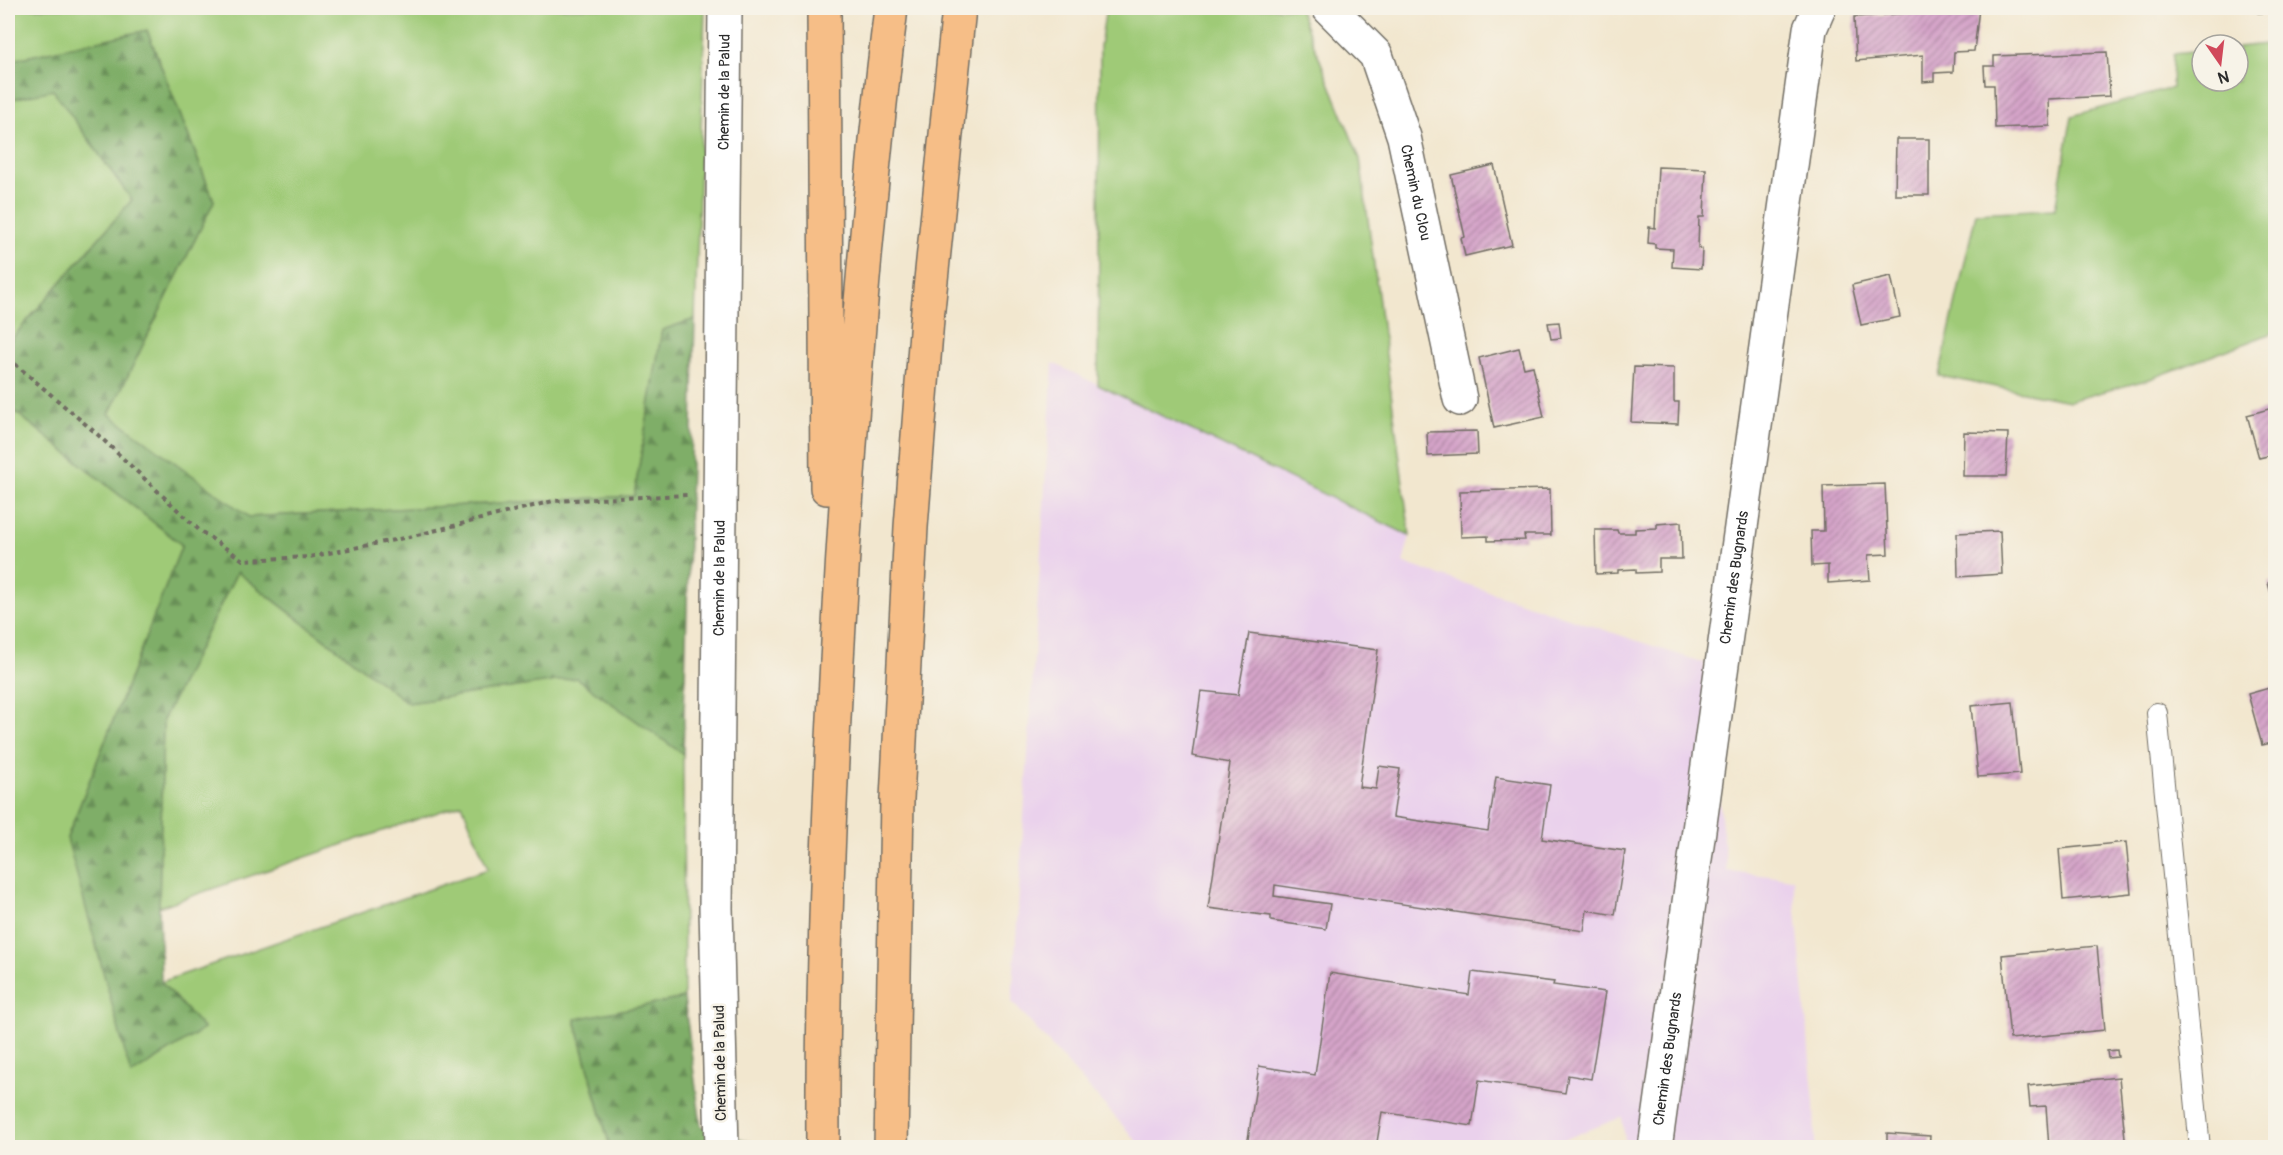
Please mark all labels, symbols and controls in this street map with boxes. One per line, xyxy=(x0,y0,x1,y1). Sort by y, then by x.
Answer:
north arrow xyxy=(2190,33,2250,93)
street label: Chemin de la Palud xyxy=(715,34,735,150)
text: N xyxy=(2216,66,2231,88)
street label: Chemin du Clou xyxy=(1396,143,1435,243)
street label: Chemin des Bugnards xyxy=(1716,509,1753,645)
street label: Chemin de la Palud xyxy=(710,520,730,636)
street label: Chemin des Bugnards xyxy=(1649,991,1687,1127)
street label: Chemin de la Palud xyxy=(710,1005,731,1121)

